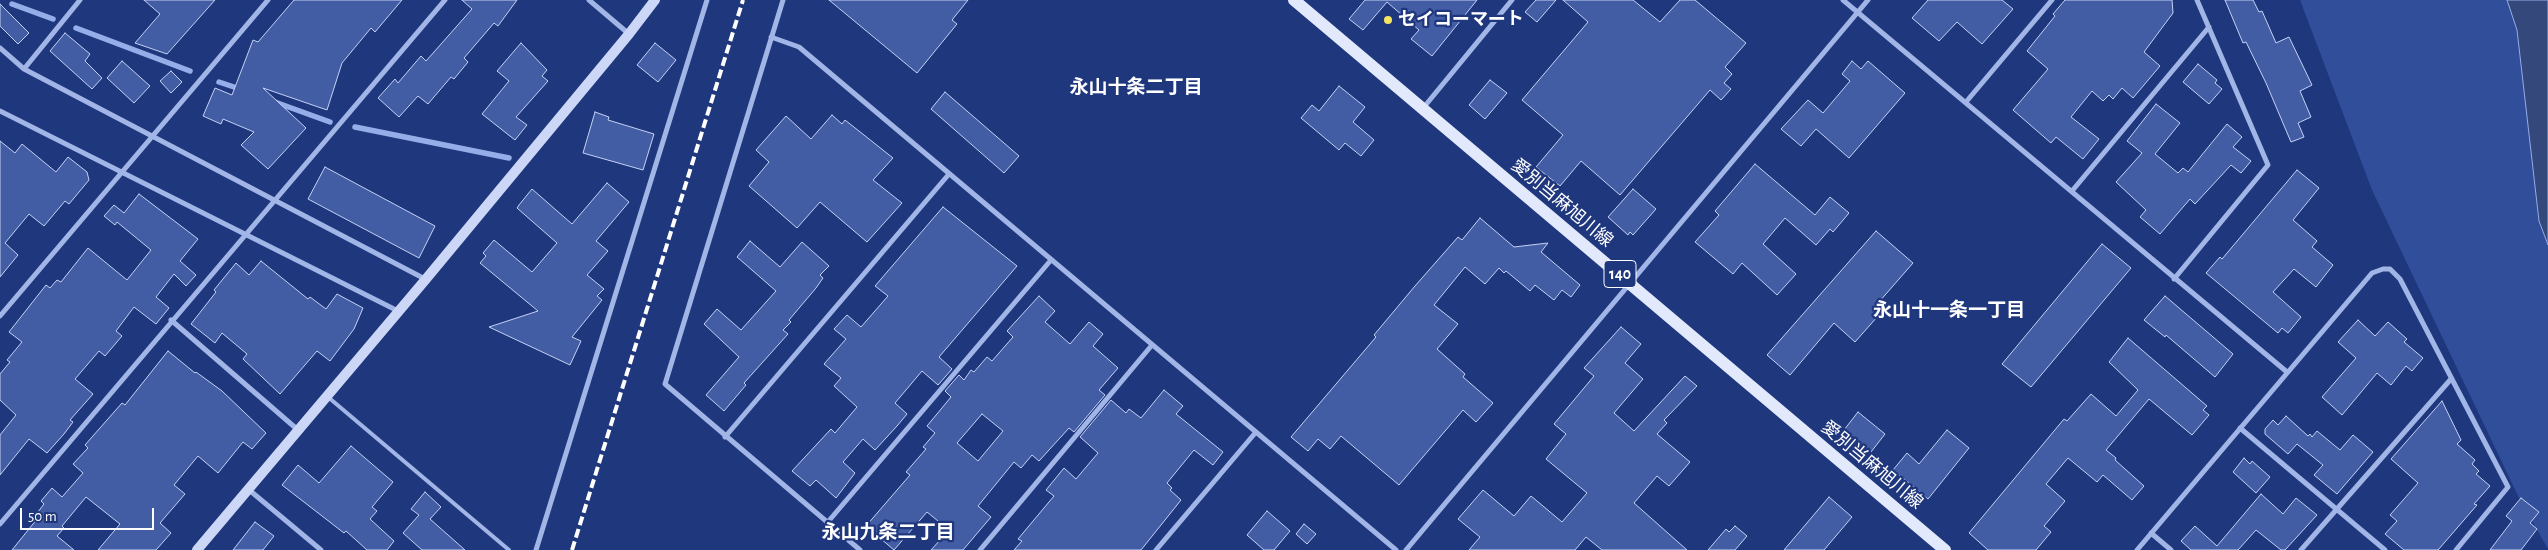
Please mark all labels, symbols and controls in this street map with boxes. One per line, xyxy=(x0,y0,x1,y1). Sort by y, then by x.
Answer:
place label: セイコーマート xyxy=(1398,9,1524,31)
marker: セイコーマート xyxy=(1382,14,1394,26)
district label: 永山十条二丁目 xyxy=(1070,76,1202,98)
street label: 愛別当麻旭川線 xyxy=(1507,154,1617,252)
road number: 140 xyxy=(1604,260,1636,288)
district label: 永山十一条一丁目 xyxy=(1873,299,2025,321)
street label: 愛別当麻旭川線 xyxy=(1817,416,1927,514)
scale bar xyxy=(22,498,156,530)
text: 50 m xyxy=(28,509,57,524)
district label: 永山九条二丁目 xyxy=(822,521,954,543)

